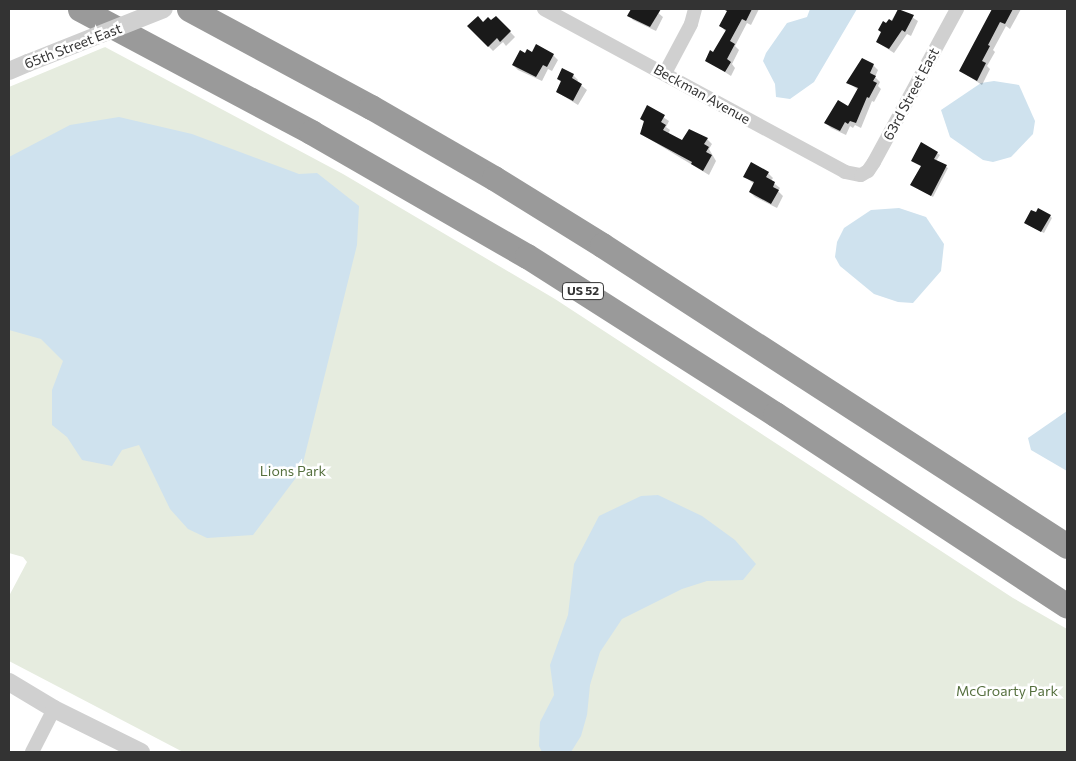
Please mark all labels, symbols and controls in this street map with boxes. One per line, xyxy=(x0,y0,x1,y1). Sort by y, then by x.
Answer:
street label: 65th Street East xyxy=(22,20,124,72)
street label: 63rd Street East xyxy=(880,45,942,143)
street label: Beckman Avenue xyxy=(651,61,753,127)
road number: US 52 xyxy=(562,282,604,300)
park label: Lions Park xyxy=(260,463,326,479)
park label: McGroarty Park xyxy=(956,683,1058,699)

